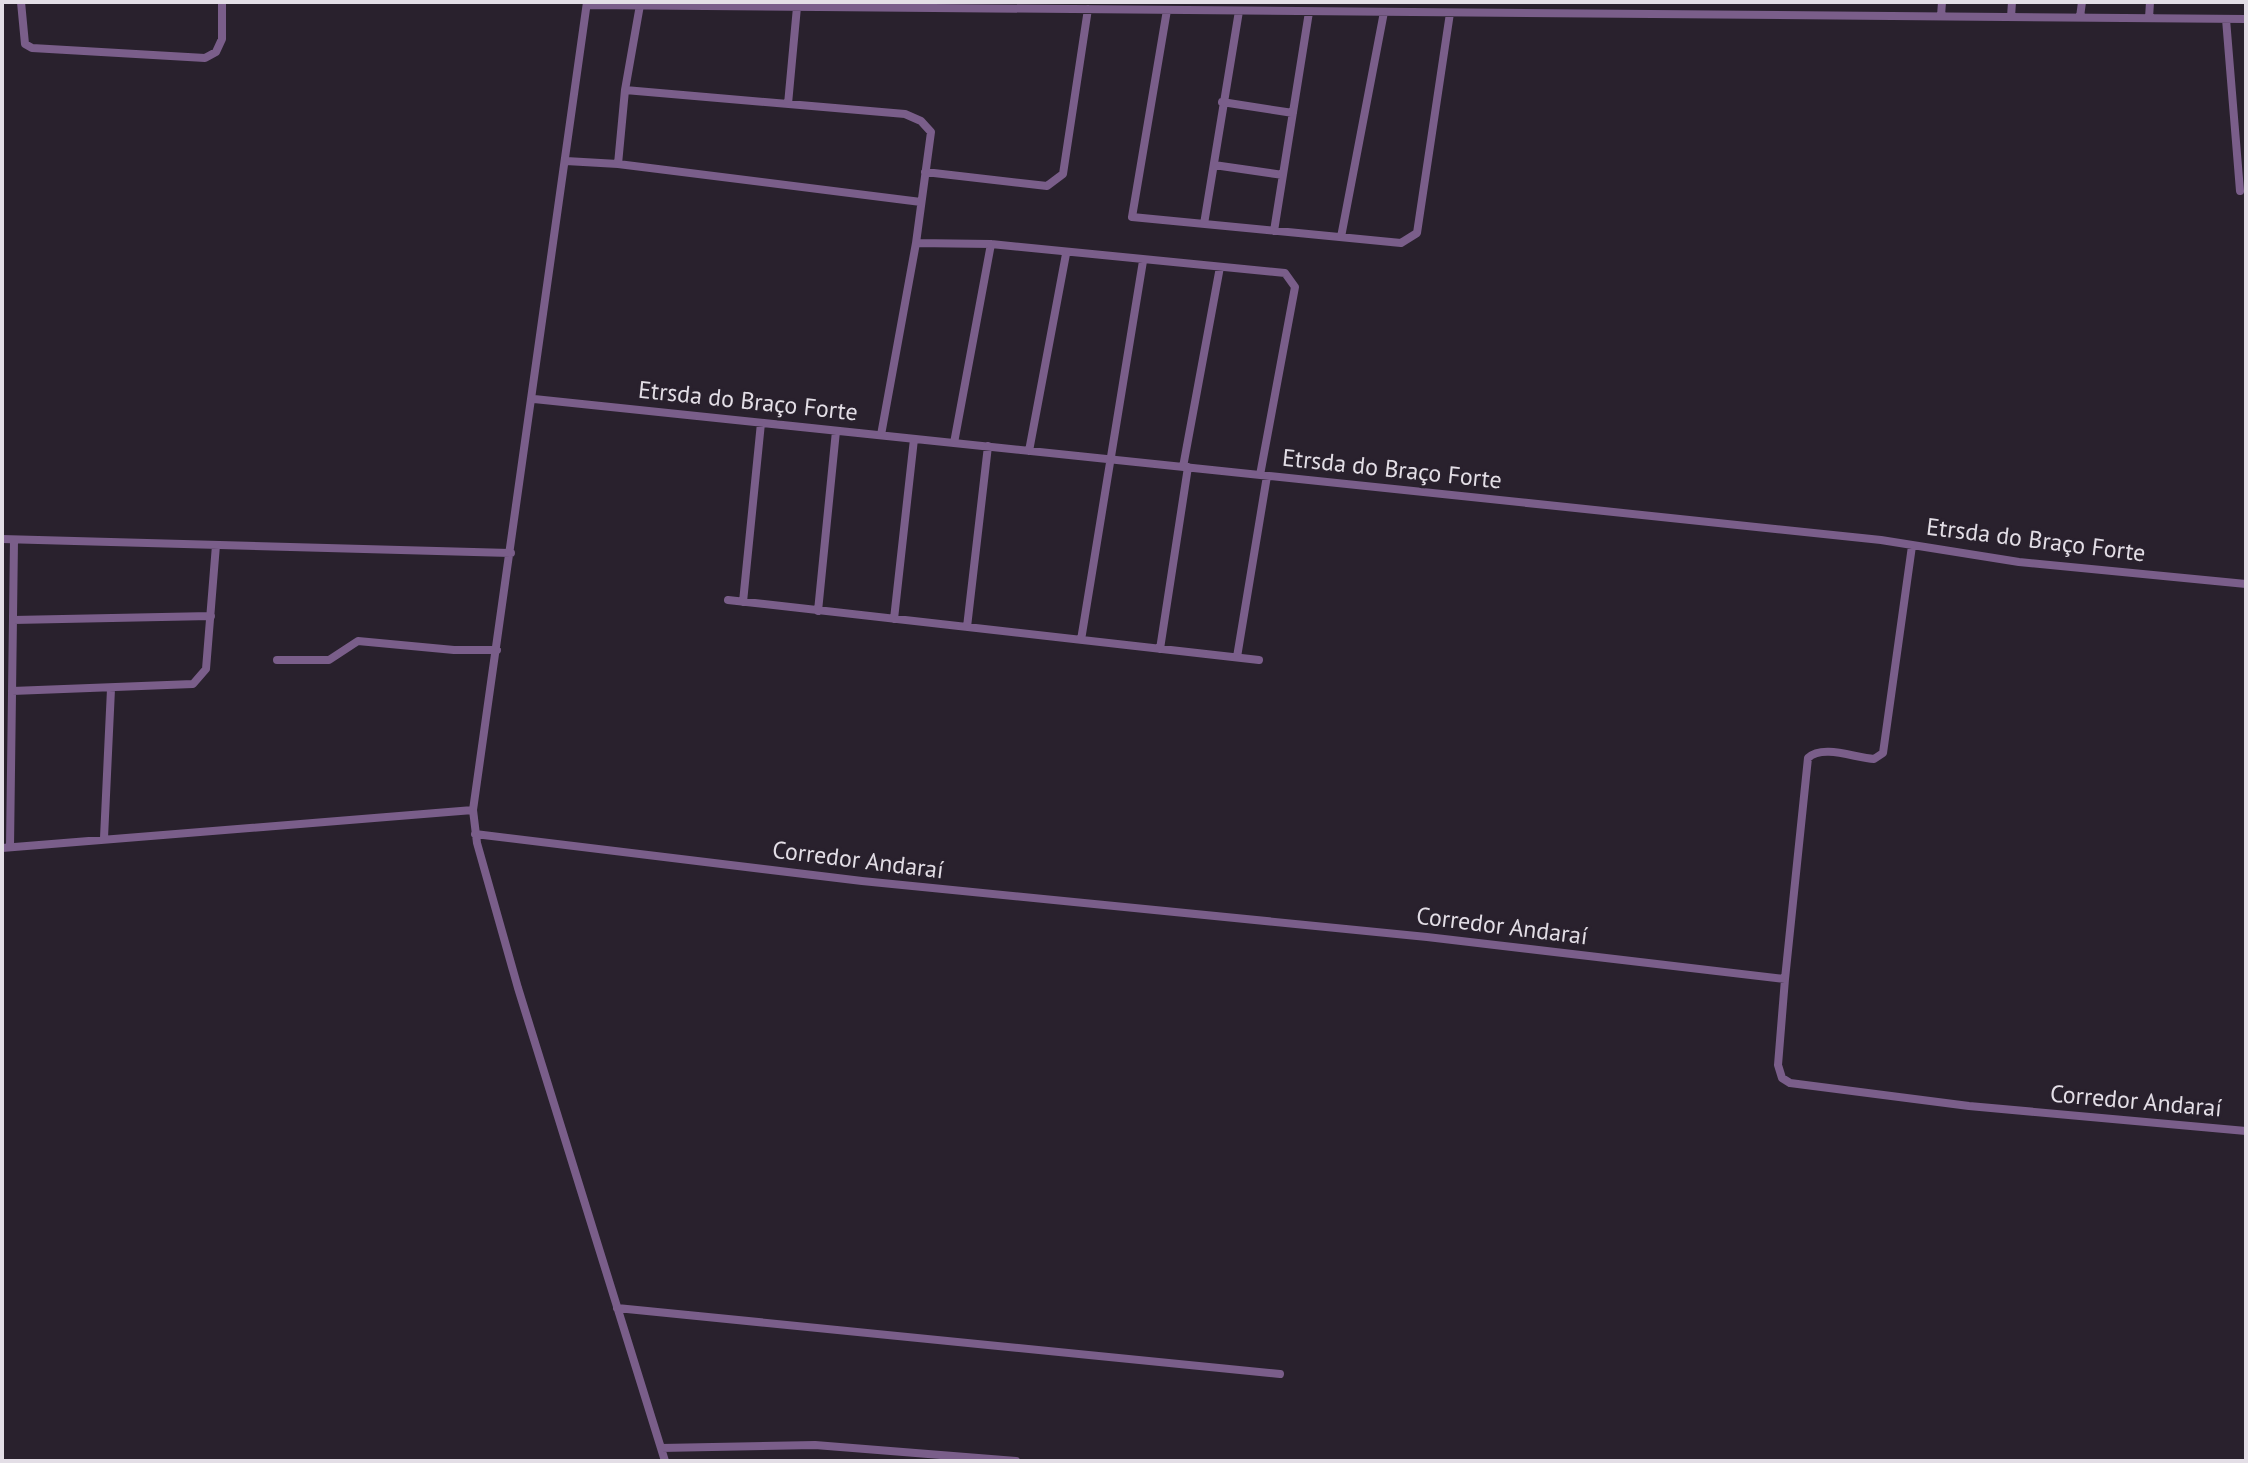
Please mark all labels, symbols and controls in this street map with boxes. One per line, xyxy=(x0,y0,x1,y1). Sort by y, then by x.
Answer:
street label: Etrsda do Braço Forte xyxy=(637,374,859,427)
street label: Etrsda do Braço Forte xyxy=(1281,442,1503,495)
street label: Etrsda do Braço Forte xyxy=(1925,511,2147,568)
street label: Corredor Andaraí xyxy=(771,834,945,885)
street label: Corredor Andaraí xyxy=(1415,900,1589,951)
street label: Corredor Andaraí xyxy=(2049,1078,2223,1123)

